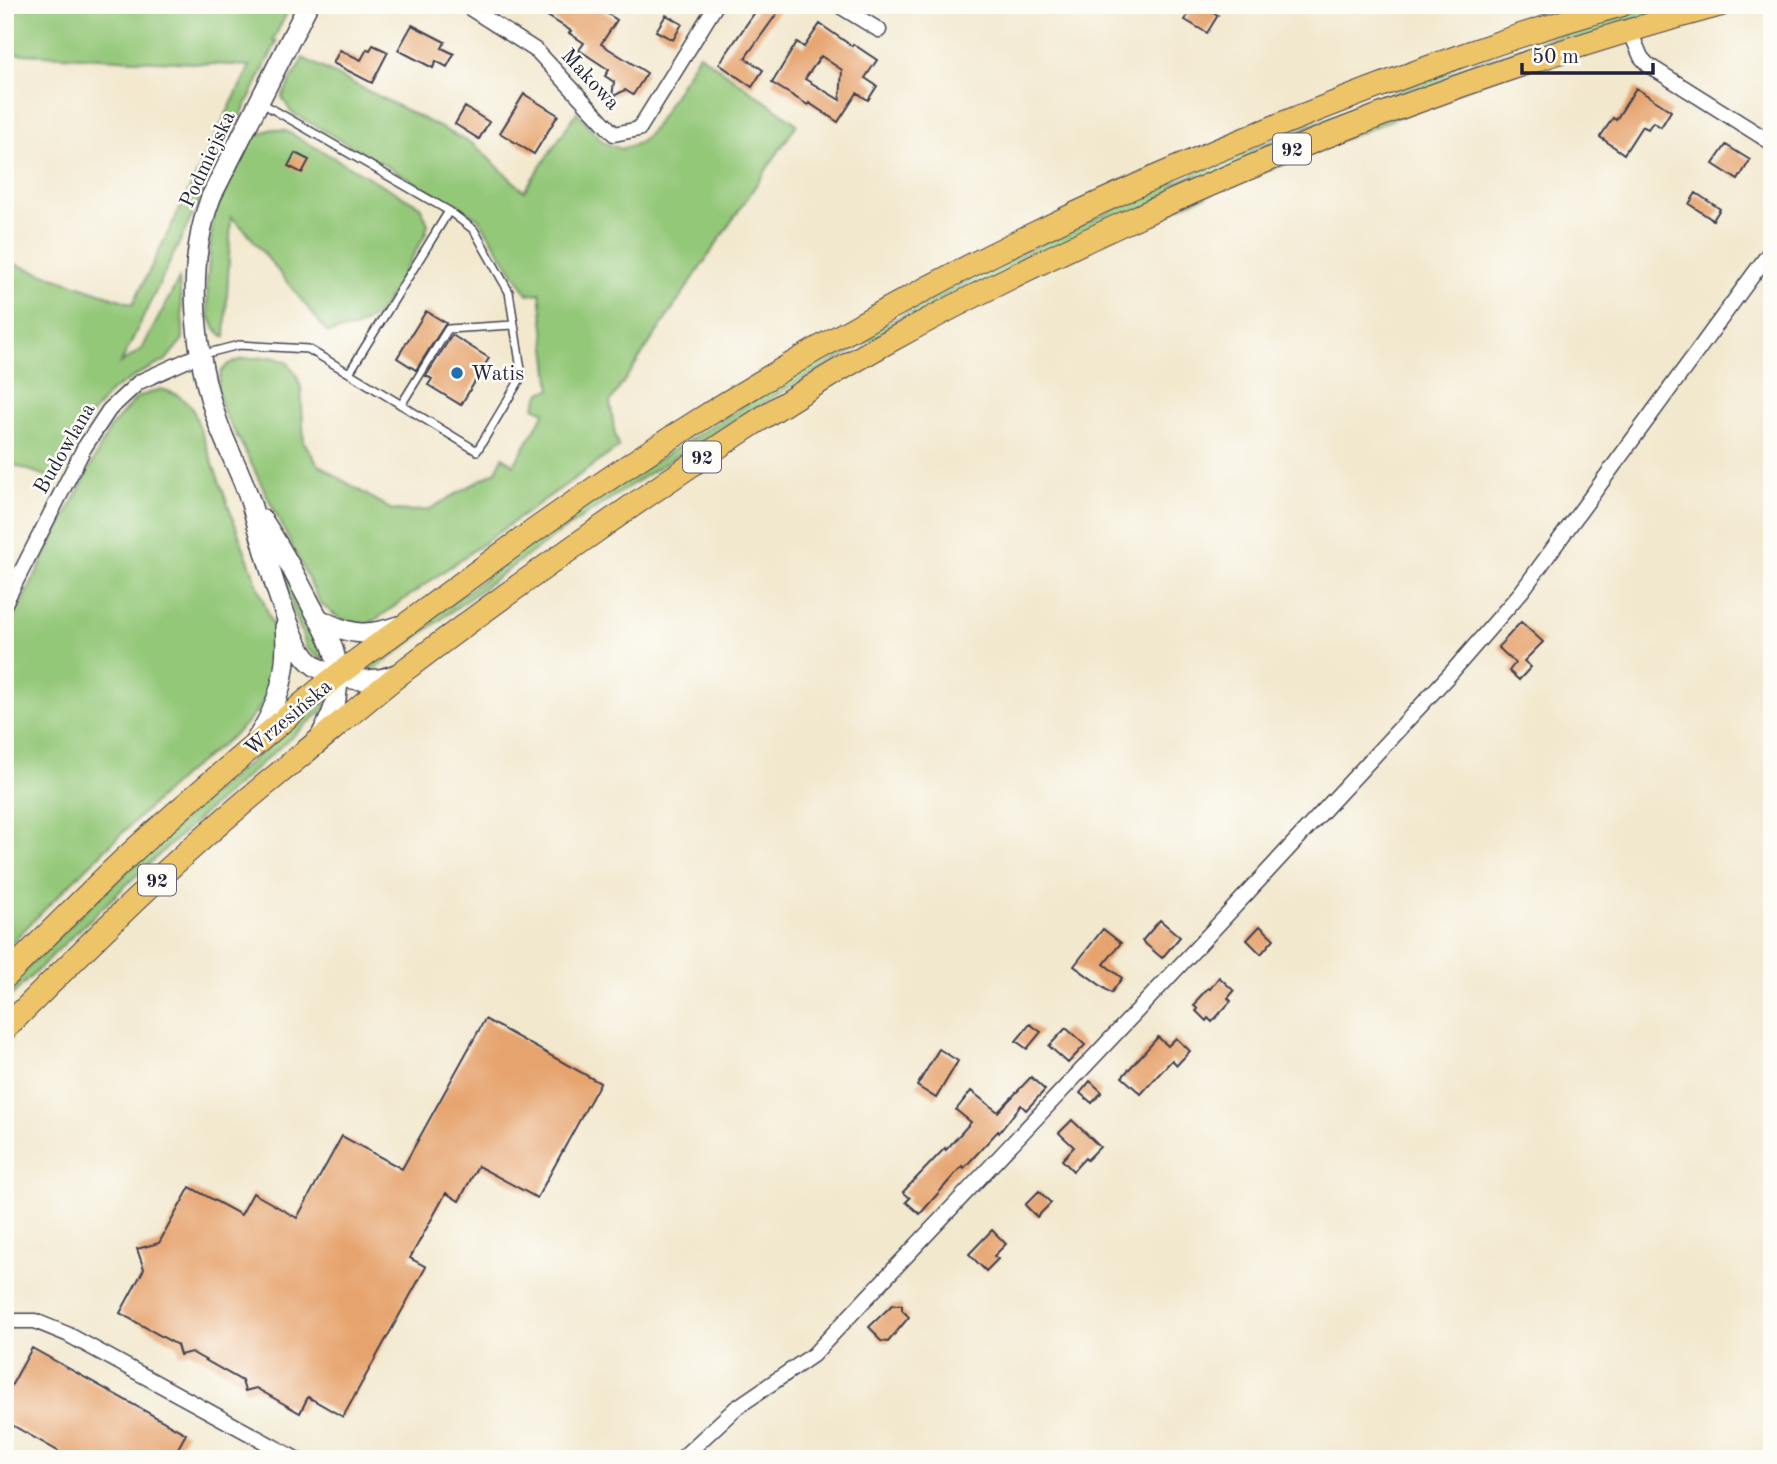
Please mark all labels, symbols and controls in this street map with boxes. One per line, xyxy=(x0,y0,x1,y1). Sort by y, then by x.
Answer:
scale bar xyxy=(1522,32,1653,76)
street label: Makowa xyxy=(557,45,623,115)
text: 50 m xyxy=(1532,47,1579,68)
street label: Podmiejska xyxy=(177,108,240,211)
road number: 92 xyxy=(1273,134,1311,164)
place label: Watis xyxy=(471,364,524,385)
marker: Watis xyxy=(449,365,465,381)
street label: Budowlana xyxy=(31,400,100,498)
road number: 92 xyxy=(683,442,721,472)
street label: Wrzesińska xyxy=(241,676,336,760)
road number: 92 xyxy=(138,864,176,895)

